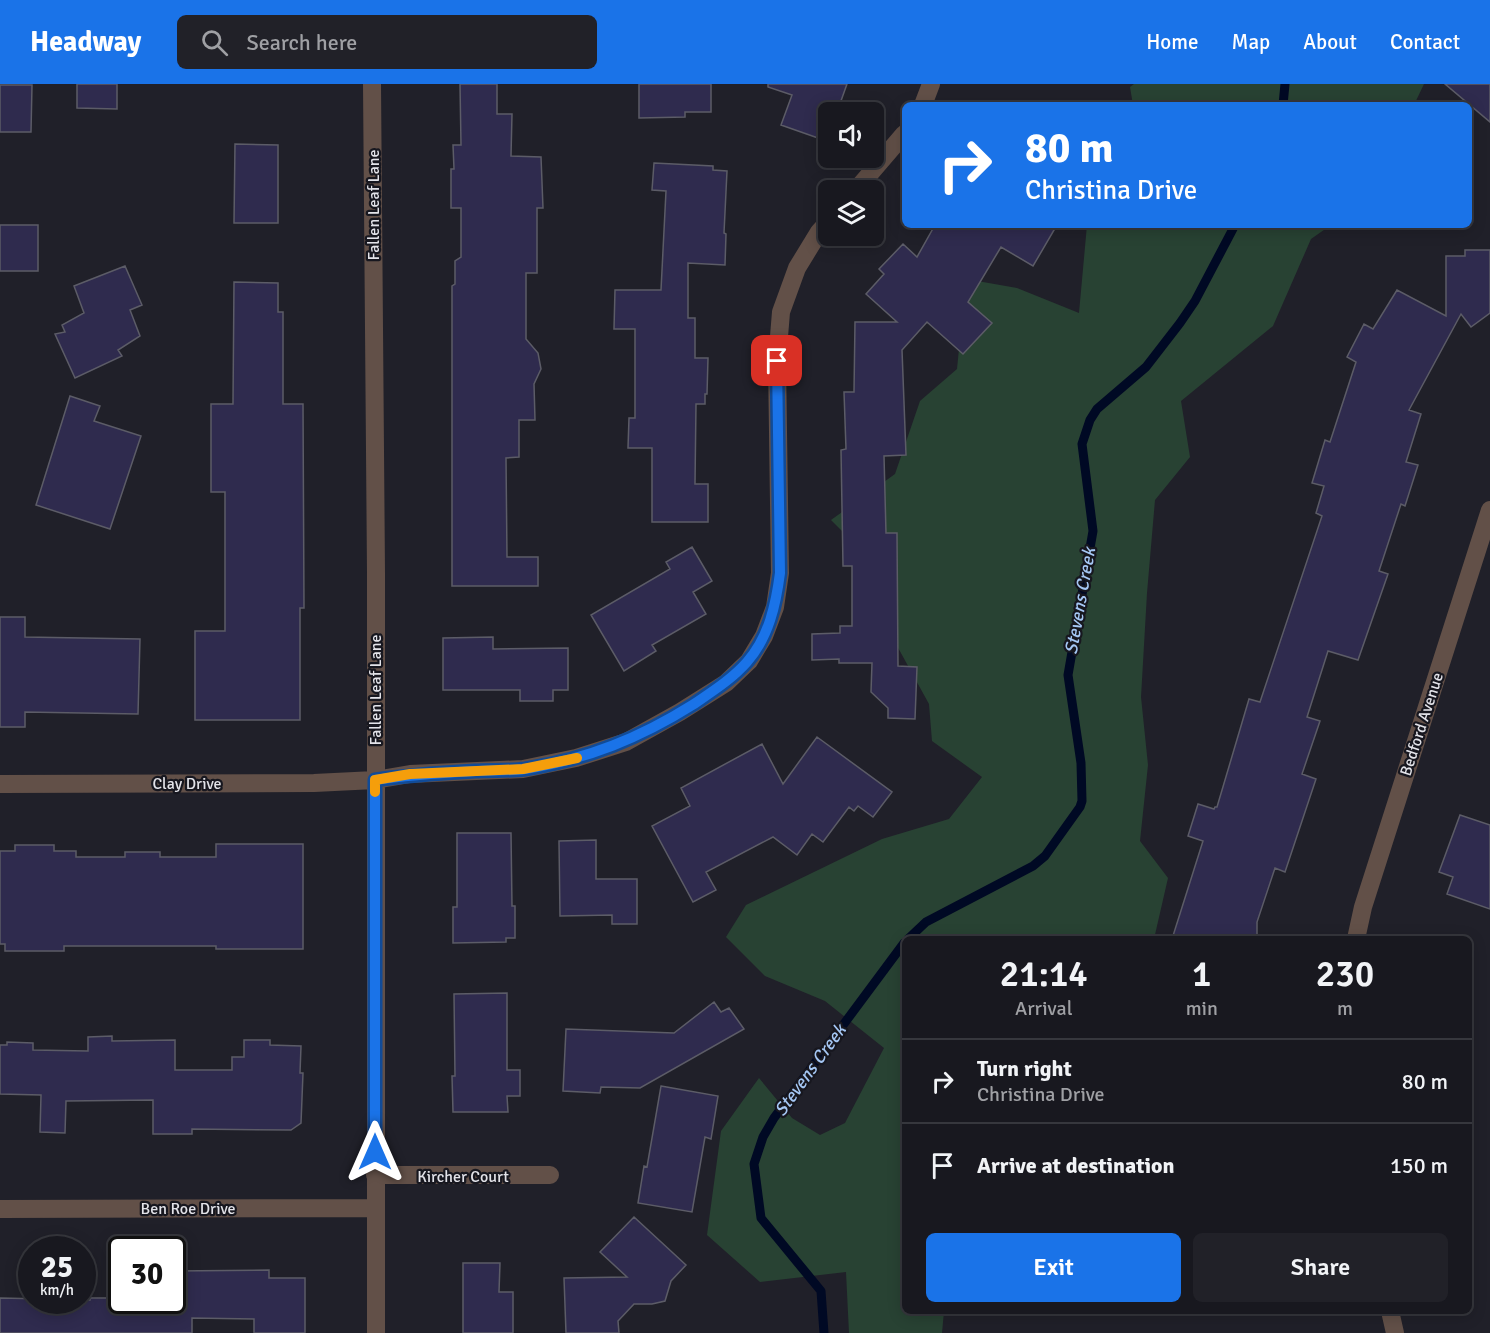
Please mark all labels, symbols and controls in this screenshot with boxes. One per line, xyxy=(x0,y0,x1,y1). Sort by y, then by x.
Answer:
search box xyxy=(177,15,597,69)
text: Headway xyxy=(30,25,141,59)
icon: search xyxy=(198,26,231,59)
text: Search here xyxy=(246,29,357,56)
text: Home xyxy=(1146,29,1199,55)
text: Map xyxy=(1232,29,1270,55)
text: About xyxy=(1303,29,1357,55)
text: Contact xyxy=(1390,29,1460,55)
map controls xyxy=(818,102,884,246)
button: sound xyxy=(818,102,884,168)
text: 80 m xyxy=(1025,123,1114,174)
icon: right xyxy=(926,126,1004,204)
street label: Fallen Leaf Lane xyxy=(364,149,384,261)
text: Christina Drive xyxy=(1025,174,1197,207)
button: layers xyxy=(818,180,884,246)
pin xyxy=(751,335,802,386)
icon: arrive xyxy=(760,344,793,377)
water label: Stevens Creek xyxy=(1060,544,1101,656)
street label: Fallen Leaf Lane xyxy=(366,634,386,746)
street label: Bedford Avenue xyxy=(1396,670,1448,779)
street label: Clay Drive xyxy=(152,774,222,794)
text: 21:14 xyxy=(1000,952,1088,997)
text: 1 xyxy=(1192,952,1212,997)
text: 230 xyxy=(1316,952,1374,997)
text: Arrival xyxy=(1015,996,1073,1021)
text: min xyxy=(1186,996,1218,1021)
text: m xyxy=(1337,996,1353,1021)
water label: Stevens Creek xyxy=(769,1018,852,1120)
text: Turn right xyxy=(977,1055,1072,1082)
icon: right xyxy=(926,1065,959,1098)
text: 80 m xyxy=(1402,1068,1448,1095)
text: Christina Drive xyxy=(977,1082,1105,1107)
position arrow xyxy=(343,1120,407,1184)
icon: arrive xyxy=(926,1149,959,1182)
text: Arrive at destination xyxy=(977,1152,1174,1179)
text: 150 m xyxy=(1390,1152,1448,1179)
street label: Kircher Court xyxy=(417,1167,509,1187)
street label: Ben Roe Drive xyxy=(141,1199,235,1219)
button: Exit xyxy=(926,1233,1181,1302)
button: Share xyxy=(1193,1233,1448,1302)
speed limit sign: 30 xyxy=(108,1236,186,1314)
text: 25 xyxy=(41,1249,73,1286)
text: km/h xyxy=(40,1281,74,1299)

